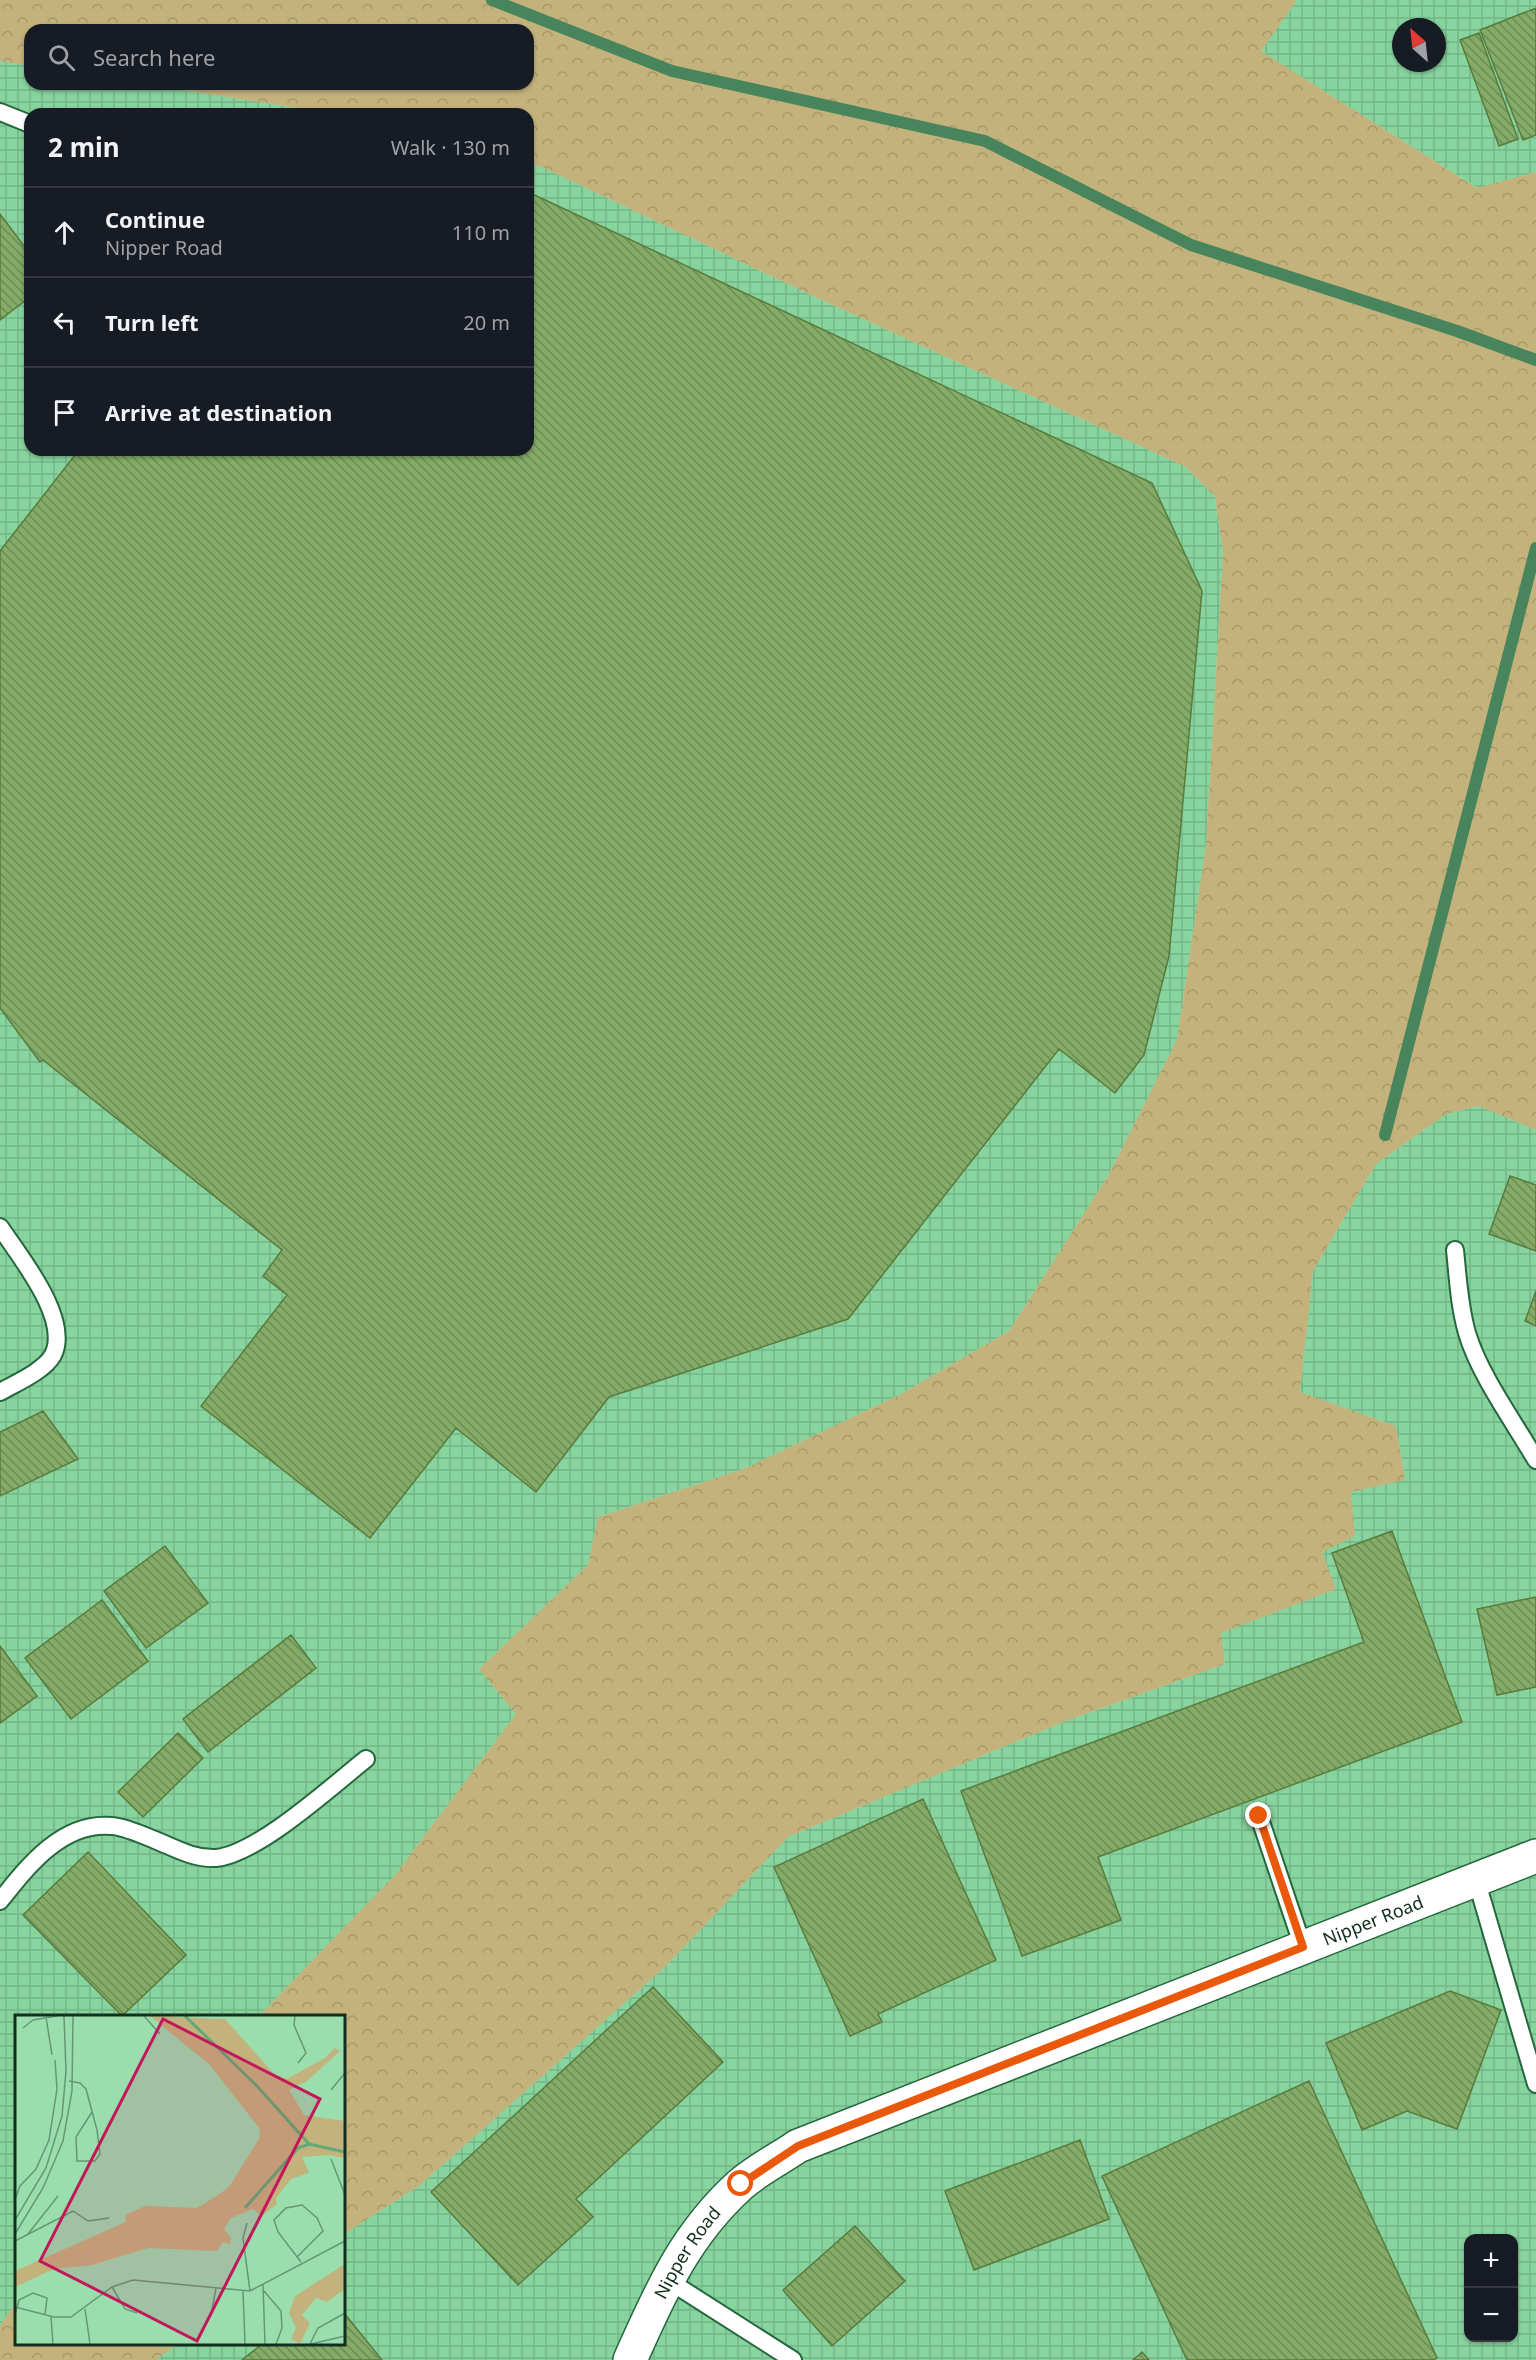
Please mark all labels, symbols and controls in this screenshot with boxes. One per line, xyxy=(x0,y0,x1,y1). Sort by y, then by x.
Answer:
north arrow xyxy=(1392,18,1446,72)
search box xyxy=(24,24,534,90)
icon: search xyxy=(45,41,78,74)
text: Search here xyxy=(93,42,215,72)
text: 2 min xyxy=(48,129,120,165)
text: Walk · 130 m xyxy=(391,134,510,161)
text: Continue xyxy=(105,204,205,234)
icon: ahead xyxy=(48,216,81,249)
text: 110 m xyxy=(452,219,510,246)
text: Nipper Road xyxy=(105,234,223,261)
icon: left xyxy=(48,306,81,339)
text: Turn left xyxy=(105,307,199,337)
text: 20 m xyxy=(463,309,510,336)
icon: arrive xyxy=(48,396,81,429)
text: Arrive at destination xyxy=(105,397,332,427)
route end xyxy=(1245,1802,1271,1828)
street label: Nipper Road xyxy=(1319,1890,1427,1951)
inset map xyxy=(15,2015,345,2345)
route start xyxy=(727,2170,753,2196)
street label: Nipper Road xyxy=(648,2201,725,2303)
map controls xyxy=(1464,2234,1518,2342)
button: + xyxy=(1464,2234,1518,2288)
button: − xyxy=(1464,2288,1518,2342)

